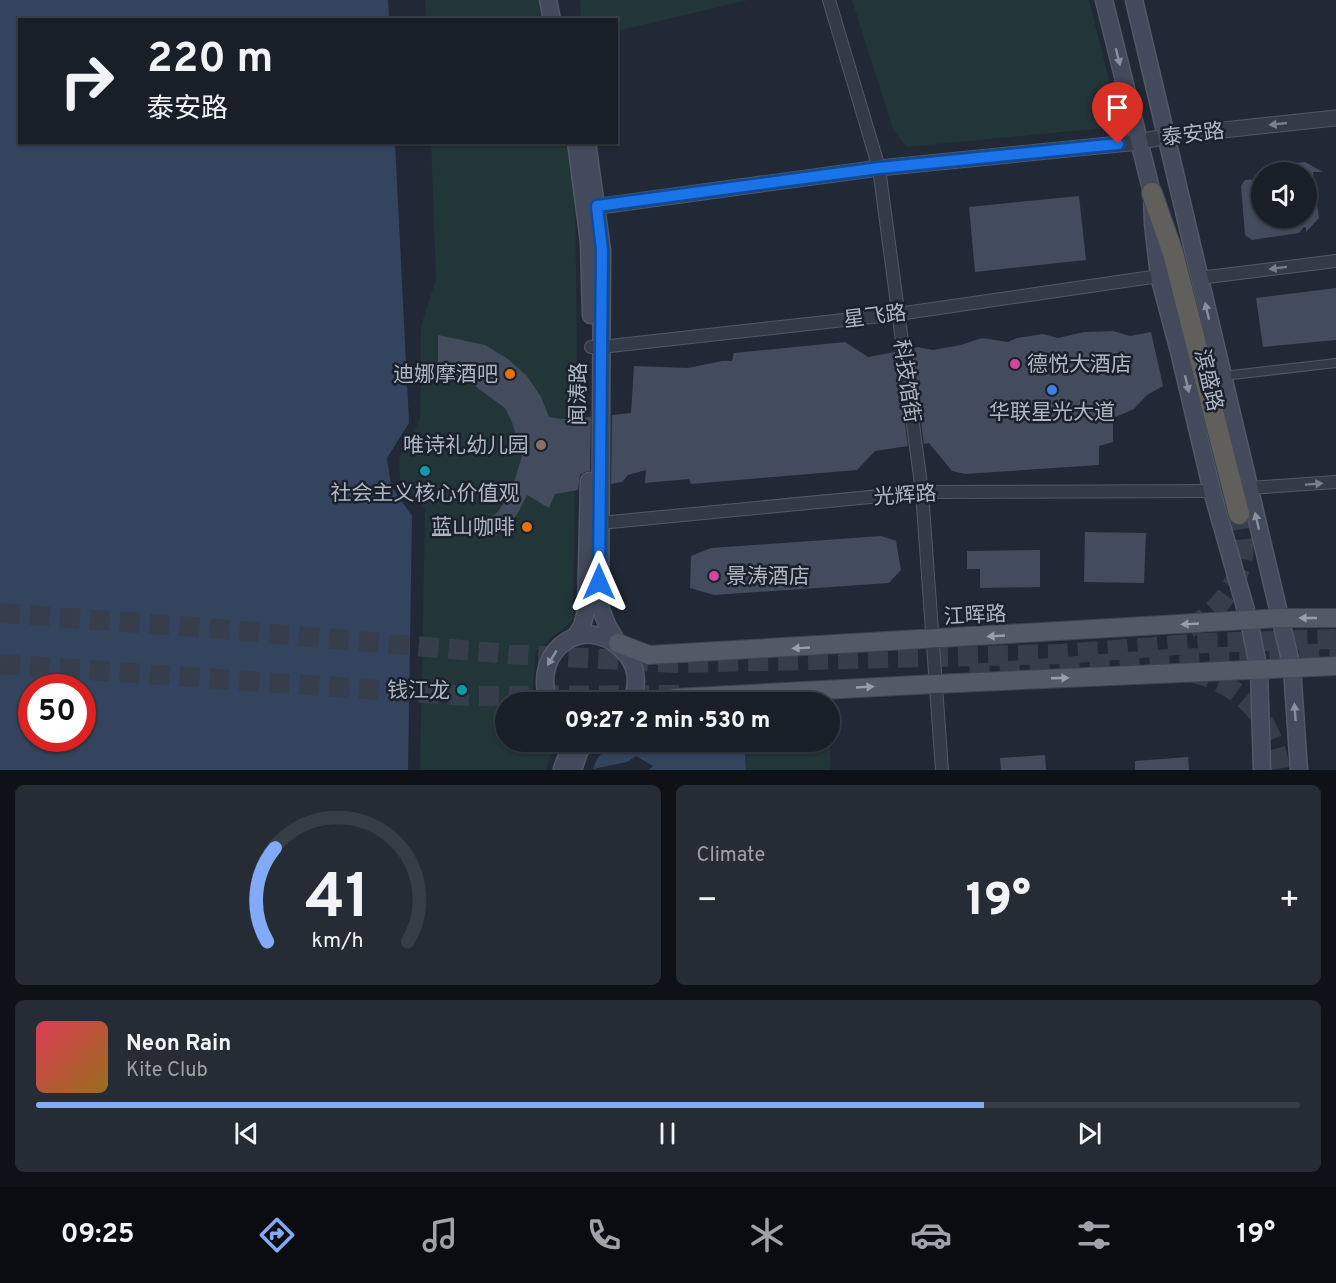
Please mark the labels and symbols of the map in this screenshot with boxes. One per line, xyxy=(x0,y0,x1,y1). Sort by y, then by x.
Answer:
one-way arrow xyxy=(1114,48,1124,66)
pin xyxy=(1092,82,1143,144)
street label: 泰安路 xyxy=(1160,118,1226,153)
one-way arrow xyxy=(1268,119,1287,129)
one-way arrow xyxy=(1268,263,1287,273)
street label: 星飞路 xyxy=(842,300,908,335)
one-way arrow xyxy=(1202,301,1212,320)
street label: 科技馆街 xyxy=(886,338,925,425)
street label: 滨盛路 xyxy=(1187,347,1228,414)
place label: 德悦大酒店 xyxy=(1027,352,1132,379)
marker: 德悦大酒店 xyxy=(1008,357,1022,371)
place label: 迪娜摩酒吧 xyxy=(393,362,498,389)
street label: 闻涛路 xyxy=(565,362,594,426)
marker: 迪娜摩酒吧 xyxy=(503,367,517,381)
one-way arrow xyxy=(1182,375,1192,393)
marker: 华联星光大道 xyxy=(1045,383,1059,397)
place label: 华联星光大道 xyxy=(989,400,1115,427)
place label: 唯诗礼幼儿园 xyxy=(403,433,529,460)
marker: 唯诗礼幼儿园 xyxy=(534,438,548,452)
marker: 社会主义核心价值观 xyxy=(418,464,432,478)
one-way arrow xyxy=(1304,479,1323,488)
place label: 社会主义核心价值观 xyxy=(331,481,520,508)
street label: 光辉路 xyxy=(873,481,937,512)
one-way arrow xyxy=(1252,512,1262,530)
place label: 蓝山咖啡 xyxy=(431,515,515,542)
marker: 蓝山咖啡 xyxy=(520,520,534,534)
position arrow xyxy=(567,550,631,614)
place label: 景涛酒店 xyxy=(726,564,810,591)
marker: 景涛酒店 xyxy=(707,569,721,583)
street label: 江晖路 xyxy=(943,601,1007,632)
one-way arrow xyxy=(1299,613,1318,623)
one-way arrow xyxy=(1181,620,1200,629)
one-way arrow xyxy=(986,631,1005,641)
one-way arrow xyxy=(792,643,811,652)
one-way arrow xyxy=(547,650,557,667)
speed limit sign: 50 xyxy=(18,674,96,752)
one-way arrow xyxy=(1050,674,1069,683)
place label: 钱江龙 xyxy=(387,678,450,705)
marker: 钱江龙 xyxy=(455,683,469,697)
one-way arrow xyxy=(855,683,874,692)
one-way arrow xyxy=(1290,702,1300,721)

